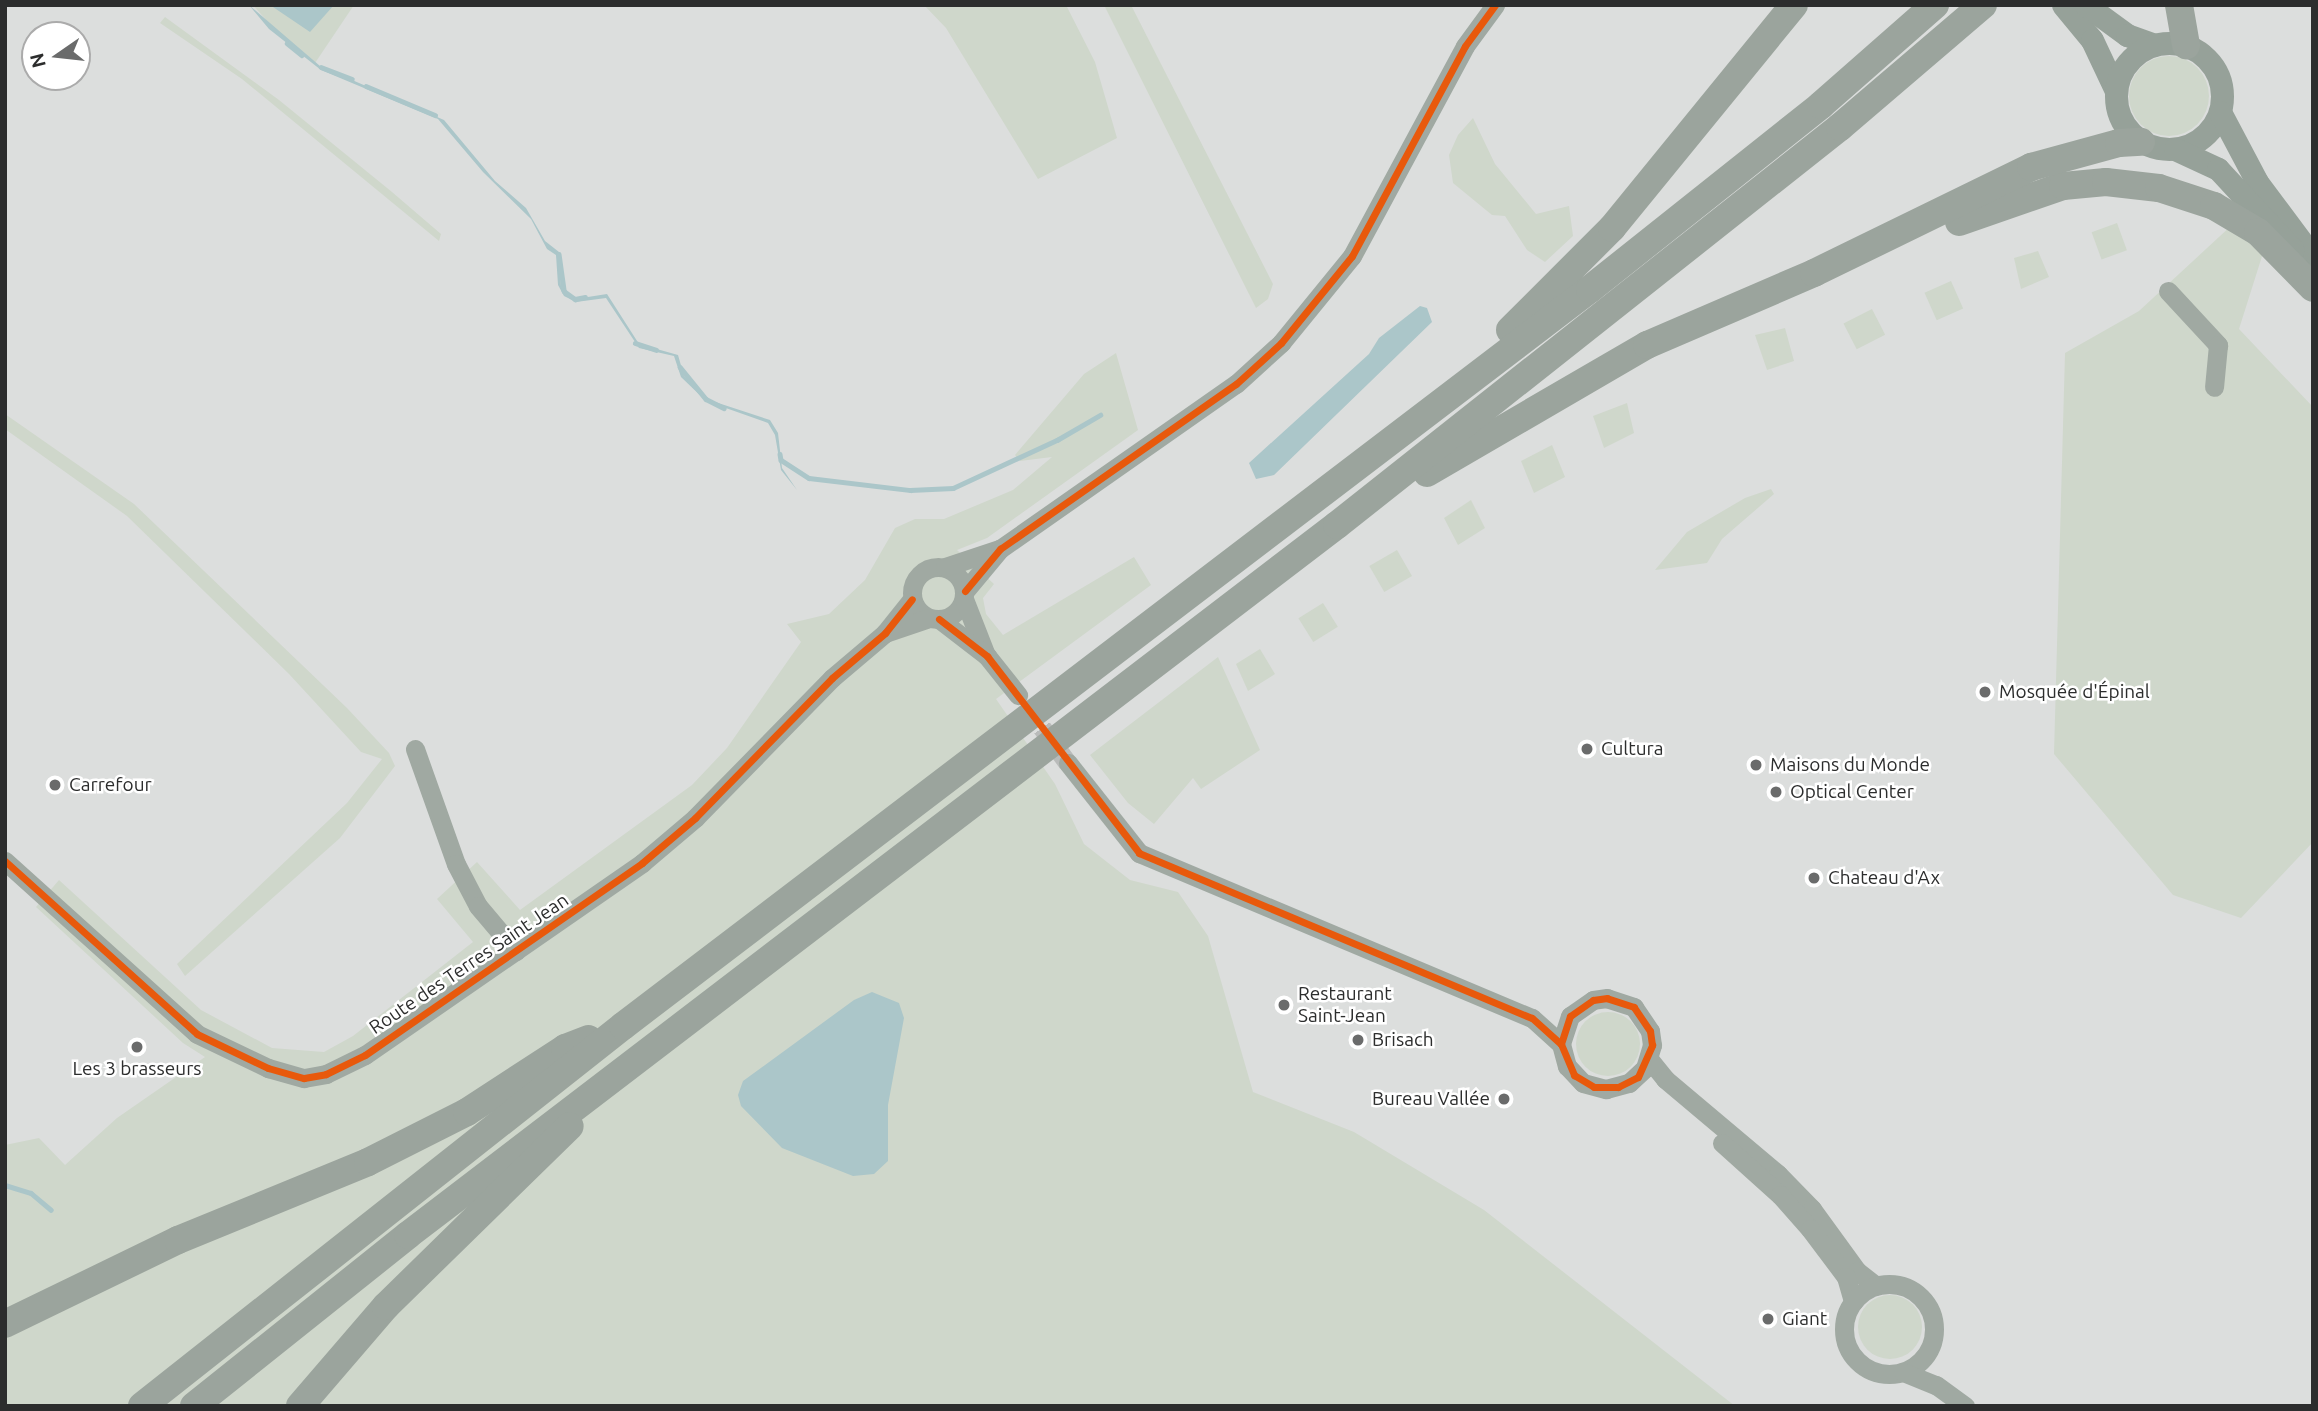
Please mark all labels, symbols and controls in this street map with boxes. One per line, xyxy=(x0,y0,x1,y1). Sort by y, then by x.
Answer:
north arrow xyxy=(21,21,91,91)
text: N xyxy=(25,51,50,70)
place label: Mosquée d'Épinal xyxy=(1999,681,2150,703)
marker: Mosquée d'Épinal xyxy=(1977,684,1993,700)
place label: Cultura xyxy=(1601,738,1664,760)
marker: Cultura xyxy=(1579,741,1595,757)
place label: Maisons du Monde xyxy=(1770,754,1930,776)
marker: Maisons du Monde xyxy=(1748,757,1764,773)
place label: Carrefour xyxy=(69,774,152,796)
marker: Carrefour xyxy=(47,777,63,793)
place label: Optical Center xyxy=(1790,781,1914,803)
marker: Optical Center xyxy=(1768,784,1784,800)
place label: Chateau d'Ax xyxy=(1828,867,1940,889)
marker: Chateau d'Ax xyxy=(1806,870,1822,886)
street label: Route des Terres Saint Jean xyxy=(365,889,573,1039)
place label: Restaurant Saint-Jean xyxy=(1298,983,1392,1027)
marker: Restaurant Saint-Jean xyxy=(1276,997,1292,1013)
place label: Brisach xyxy=(1372,1029,1434,1051)
marker: Brisach xyxy=(1350,1032,1366,1048)
marker: Les 3 brasseurs xyxy=(129,1039,145,1055)
place label: Les 3 brasseurs xyxy=(72,1058,202,1080)
place label: Bureau Vallée xyxy=(1372,1088,1490,1110)
marker: Bureau Vallée xyxy=(1496,1091,1512,1107)
place label: Giant xyxy=(1782,1308,1827,1330)
marker: Giant xyxy=(1760,1311,1776,1327)

